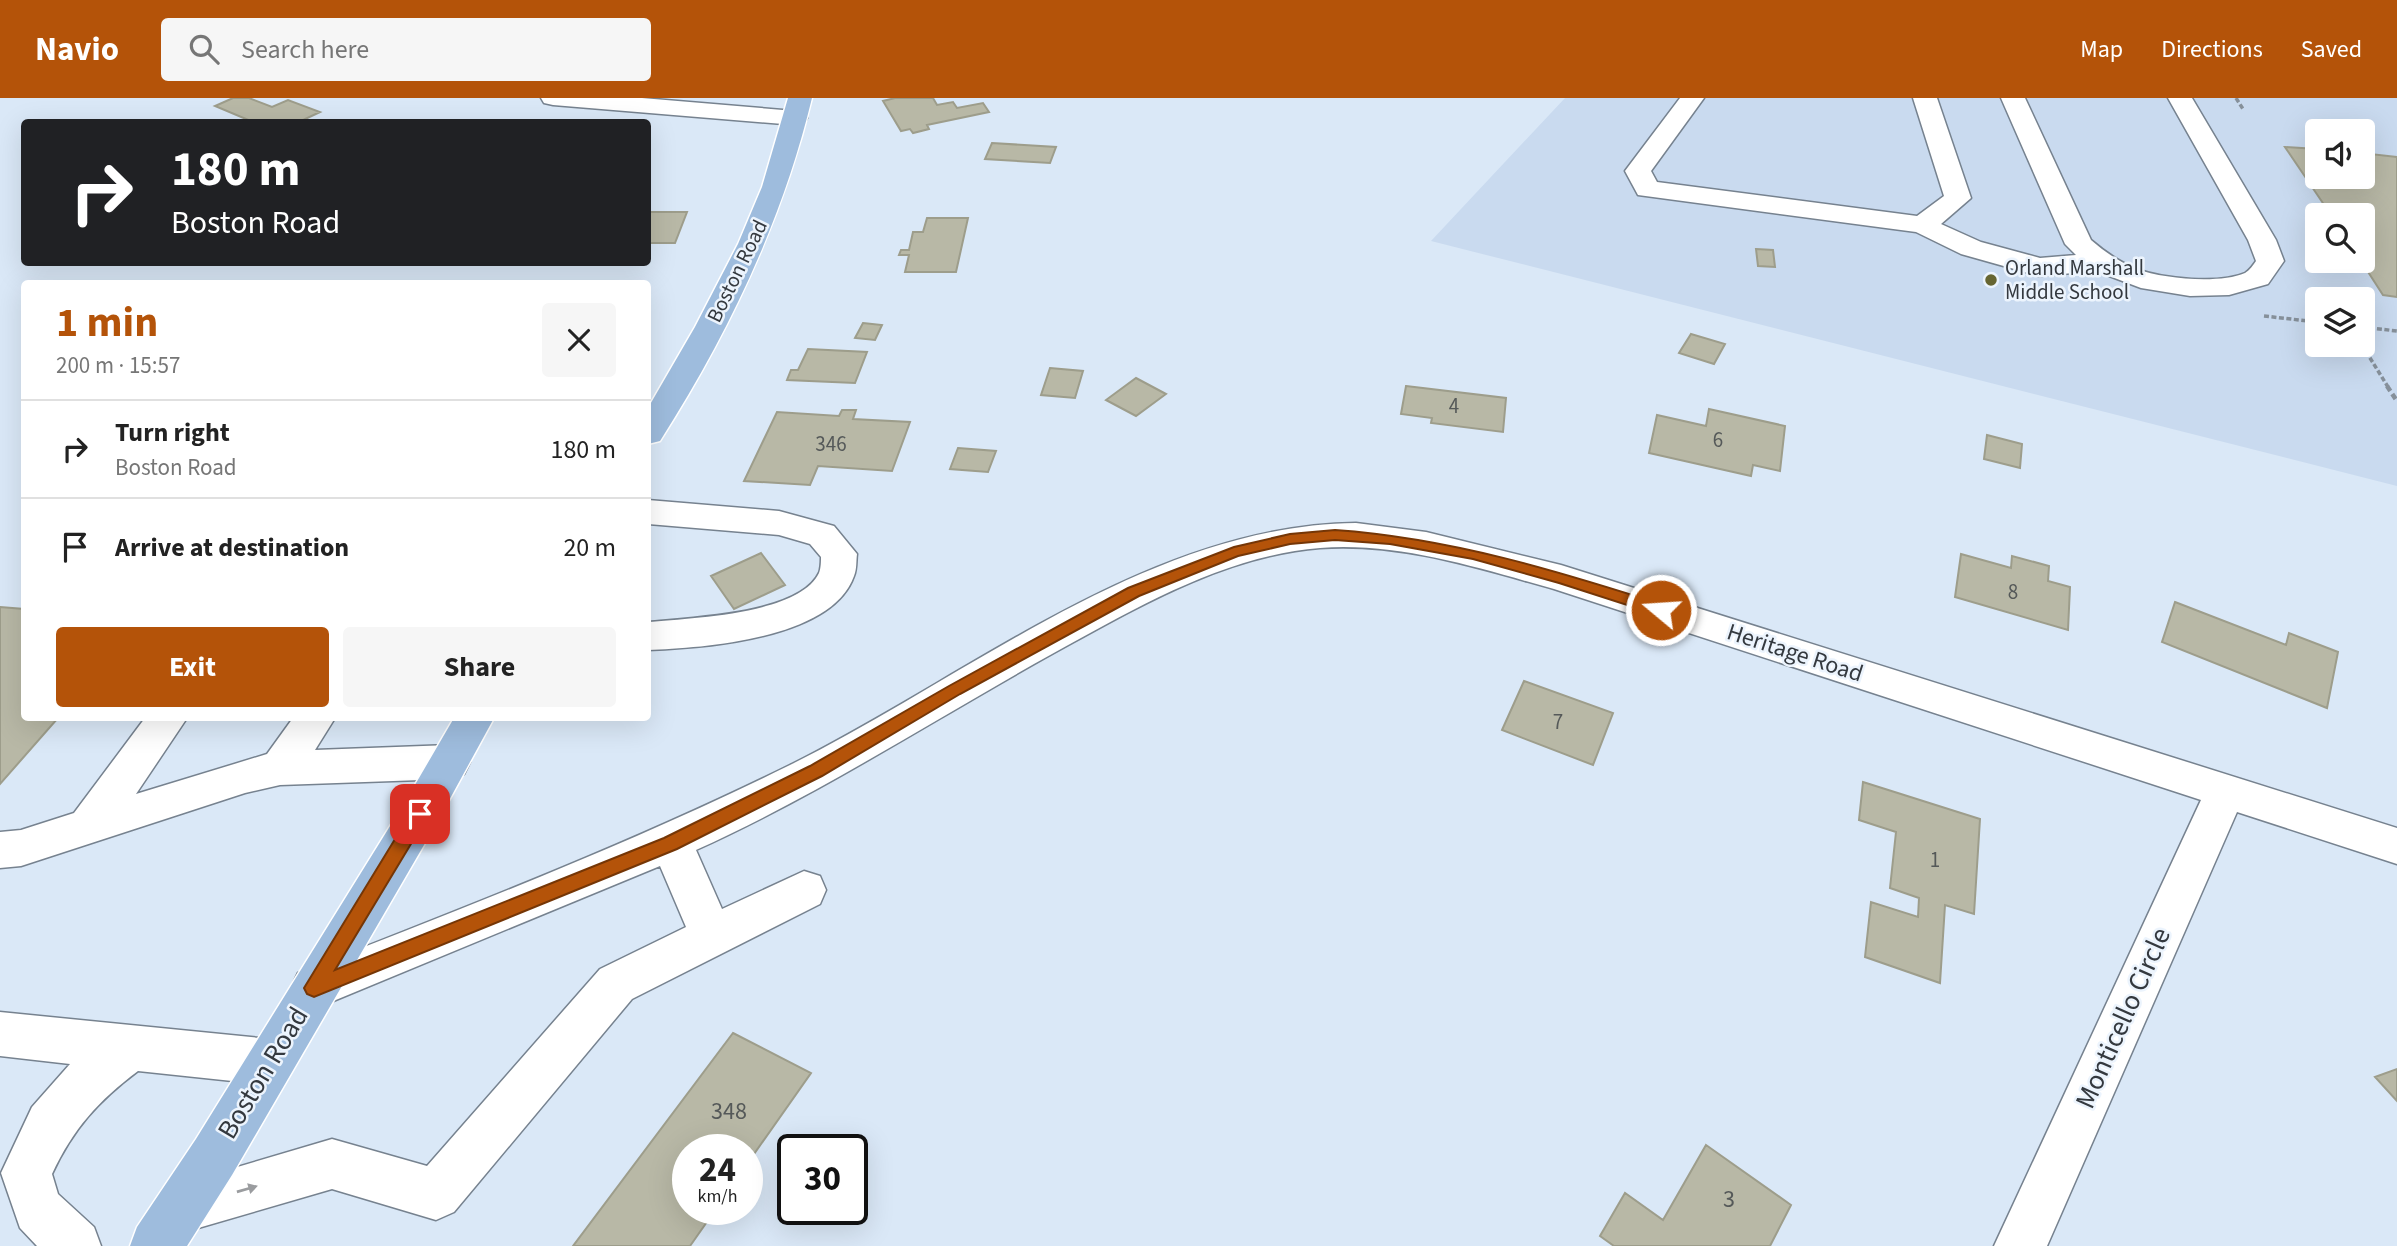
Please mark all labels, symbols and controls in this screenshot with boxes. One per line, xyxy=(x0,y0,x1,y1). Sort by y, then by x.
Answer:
search box xyxy=(161,18,651,81)
text: Navio xyxy=(35,26,119,73)
icon: search xyxy=(185,30,223,68)
text: Search here xyxy=(241,31,369,68)
text: Map xyxy=(2080,32,2123,67)
text: Directions xyxy=(2161,32,2263,67)
text: Saved xyxy=(2301,32,2362,67)
map controls xyxy=(2305,119,2375,357)
button: sound xyxy=(2305,119,2375,189)
text: 180 m xyxy=(171,135,300,205)
icon: right xyxy=(56,147,147,238)
text: Boston Road xyxy=(171,200,340,246)
button: search xyxy=(2305,203,2375,273)
street label: Boston Road xyxy=(699,215,775,327)
place label: Orland Marshall Middle School xyxy=(2005,253,2144,307)
marker: Orland Marshall Middle School xyxy=(1983,272,1999,288)
button: layers xyxy=(2305,287,2375,357)
text: 1 min xyxy=(56,293,158,353)
button: close xyxy=(542,303,616,377)
text: 200 m · 15:57 xyxy=(56,349,180,382)
house number: 4 xyxy=(1449,391,1459,421)
text: Turn right xyxy=(115,414,230,451)
house number: 6 xyxy=(1713,425,1723,455)
house number: 346 xyxy=(815,429,847,459)
icon: right xyxy=(56,430,94,468)
text: 180 m xyxy=(550,431,616,468)
text: Boston Road xyxy=(115,451,237,484)
icon: arrive xyxy=(56,528,94,566)
text: Arrive at destination xyxy=(115,529,349,566)
text: 20 m xyxy=(563,529,616,566)
position arrow xyxy=(1624,573,1698,647)
house number: 8 xyxy=(2008,577,2018,607)
street label: Heritage Road xyxy=(1722,614,1868,692)
button: Exit xyxy=(56,627,329,707)
button: Share xyxy=(343,627,616,707)
house number: 7 xyxy=(1553,707,1563,737)
pin xyxy=(390,784,450,844)
icon: arrive xyxy=(401,795,439,833)
house number: 1 xyxy=(1930,845,1940,875)
street label: Monticello Circle xyxy=(2065,921,2181,1115)
street label: Boston Road xyxy=(208,999,318,1147)
house number: 348 xyxy=(711,1094,747,1129)
speed limit sign: 30 xyxy=(777,1134,868,1225)
text: 24 xyxy=(699,1145,736,1195)
house number: 3 xyxy=(1723,1182,1735,1217)
one-way arrow xyxy=(237,1183,258,1193)
text: km/h xyxy=(698,1184,737,1209)

